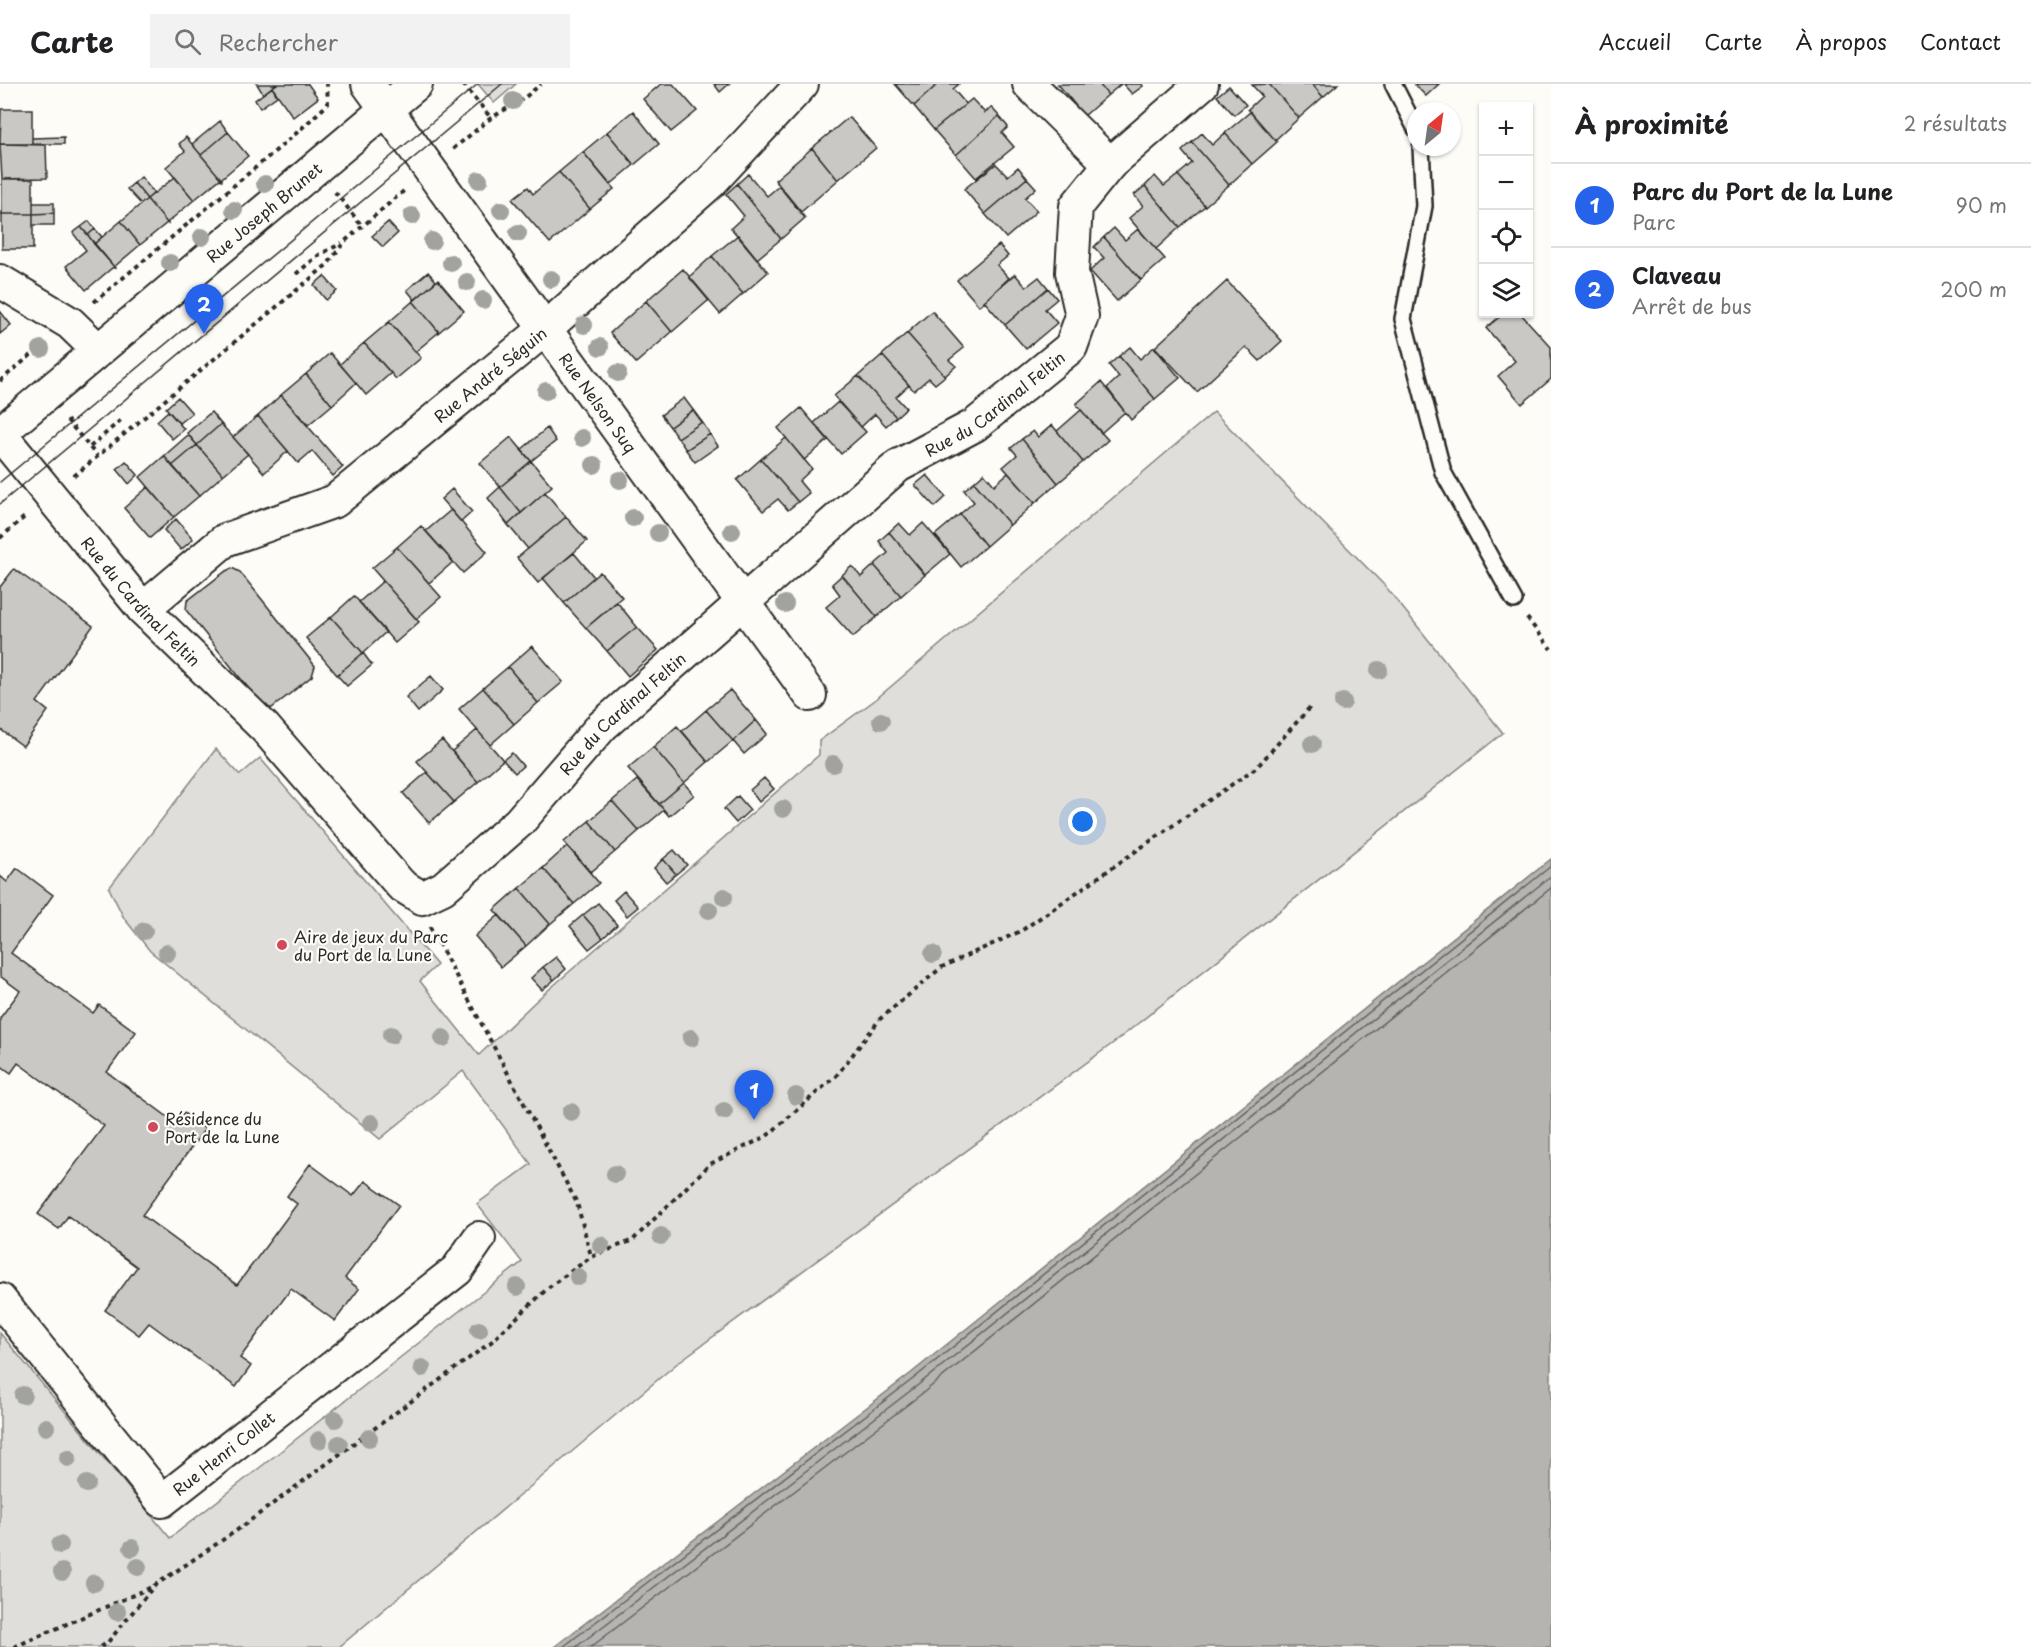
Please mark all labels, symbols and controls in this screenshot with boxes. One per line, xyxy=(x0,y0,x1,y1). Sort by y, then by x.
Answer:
search box xyxy=(150,14,570,68)
text: Carte xyxy=(30,20,114,63)
icon: search xyxy=(171,25,204,58)
text: Rechercher xyxy=(219,25,338,58)
text: Accueil xyxy=(1599,25,1671,57)
text: Carte xyxy=(1704,25,1762,57)
text: À propos xyxy=(1795,25,1887,57)
text: Contact xyxy=(1920,25,2001,57)
north arrow xyxy=(1407,102,1461,156)
map controls xyxy=(1479,102,1533,318)
button: + xyxy=(1479,102,1533,156)
text: À proximité xyxy=(1575,104,1729,143)
text: 2 résultats xyxy=(1904,108,2007,138)
street label: Rue Joseph Brunet xyxy=(200,156,327,268)
button: − xyxy=(1479,156,1533,210)
text: Parc du Port de la Lune xyxy=(1632,174,1893,207)
text: 1 xyxy=(1590,190,1599,220)
text: 90 m xyxy=(1956,190,2007,220)
text: Parc xyxy=(1632,207,1675,237)
button: locate xyxy=(1479,210,1533,264)
text: Claveau xyxy=(1632,258,1721,291)
button: layers xyxy=(1479,264,1533,318)
text: 2 xyxy=(1587,274,1602,304)
text: 200 m xyxy=(1940,274,2007,304)
pin: 2 xyxy=(184,284,224,334)
text: Arrêt de bus xyxy=(1632,291,1752,321)
street label: Rue André Séguin xyxy=(428,321,551,428)
street label: Rue du Cardinal Feltin xyxy=(920,345,1070,462)
street label: Rue Nelson Suq xyxy=(554,347,643,457)
street label: Rue du Cardinal Feltin xyxy=(76,531,207,671)
street label: Rue du Cardinal Feltin xyxy=(553,646,691,780)
your location xyxy=(1068,807,1097,836)
place label: Aire de jeux du Parc du Port de la Lune xyxy=(294,924,448,966)
marker: Aire de jeux du Parc du Port de la Lune xyxy=(275,938,289,952)
pin: 1 xyxy=(734,1070,774,1120)
place label: Résidence du Port de la Lune xyxy=(165,1106,280,1148)
marker: Résidence du Port de la Lune xyxy=(146,1120,160,1134)
street label: Rue Henri Collet xyxy=(167,1405,280,1501)

